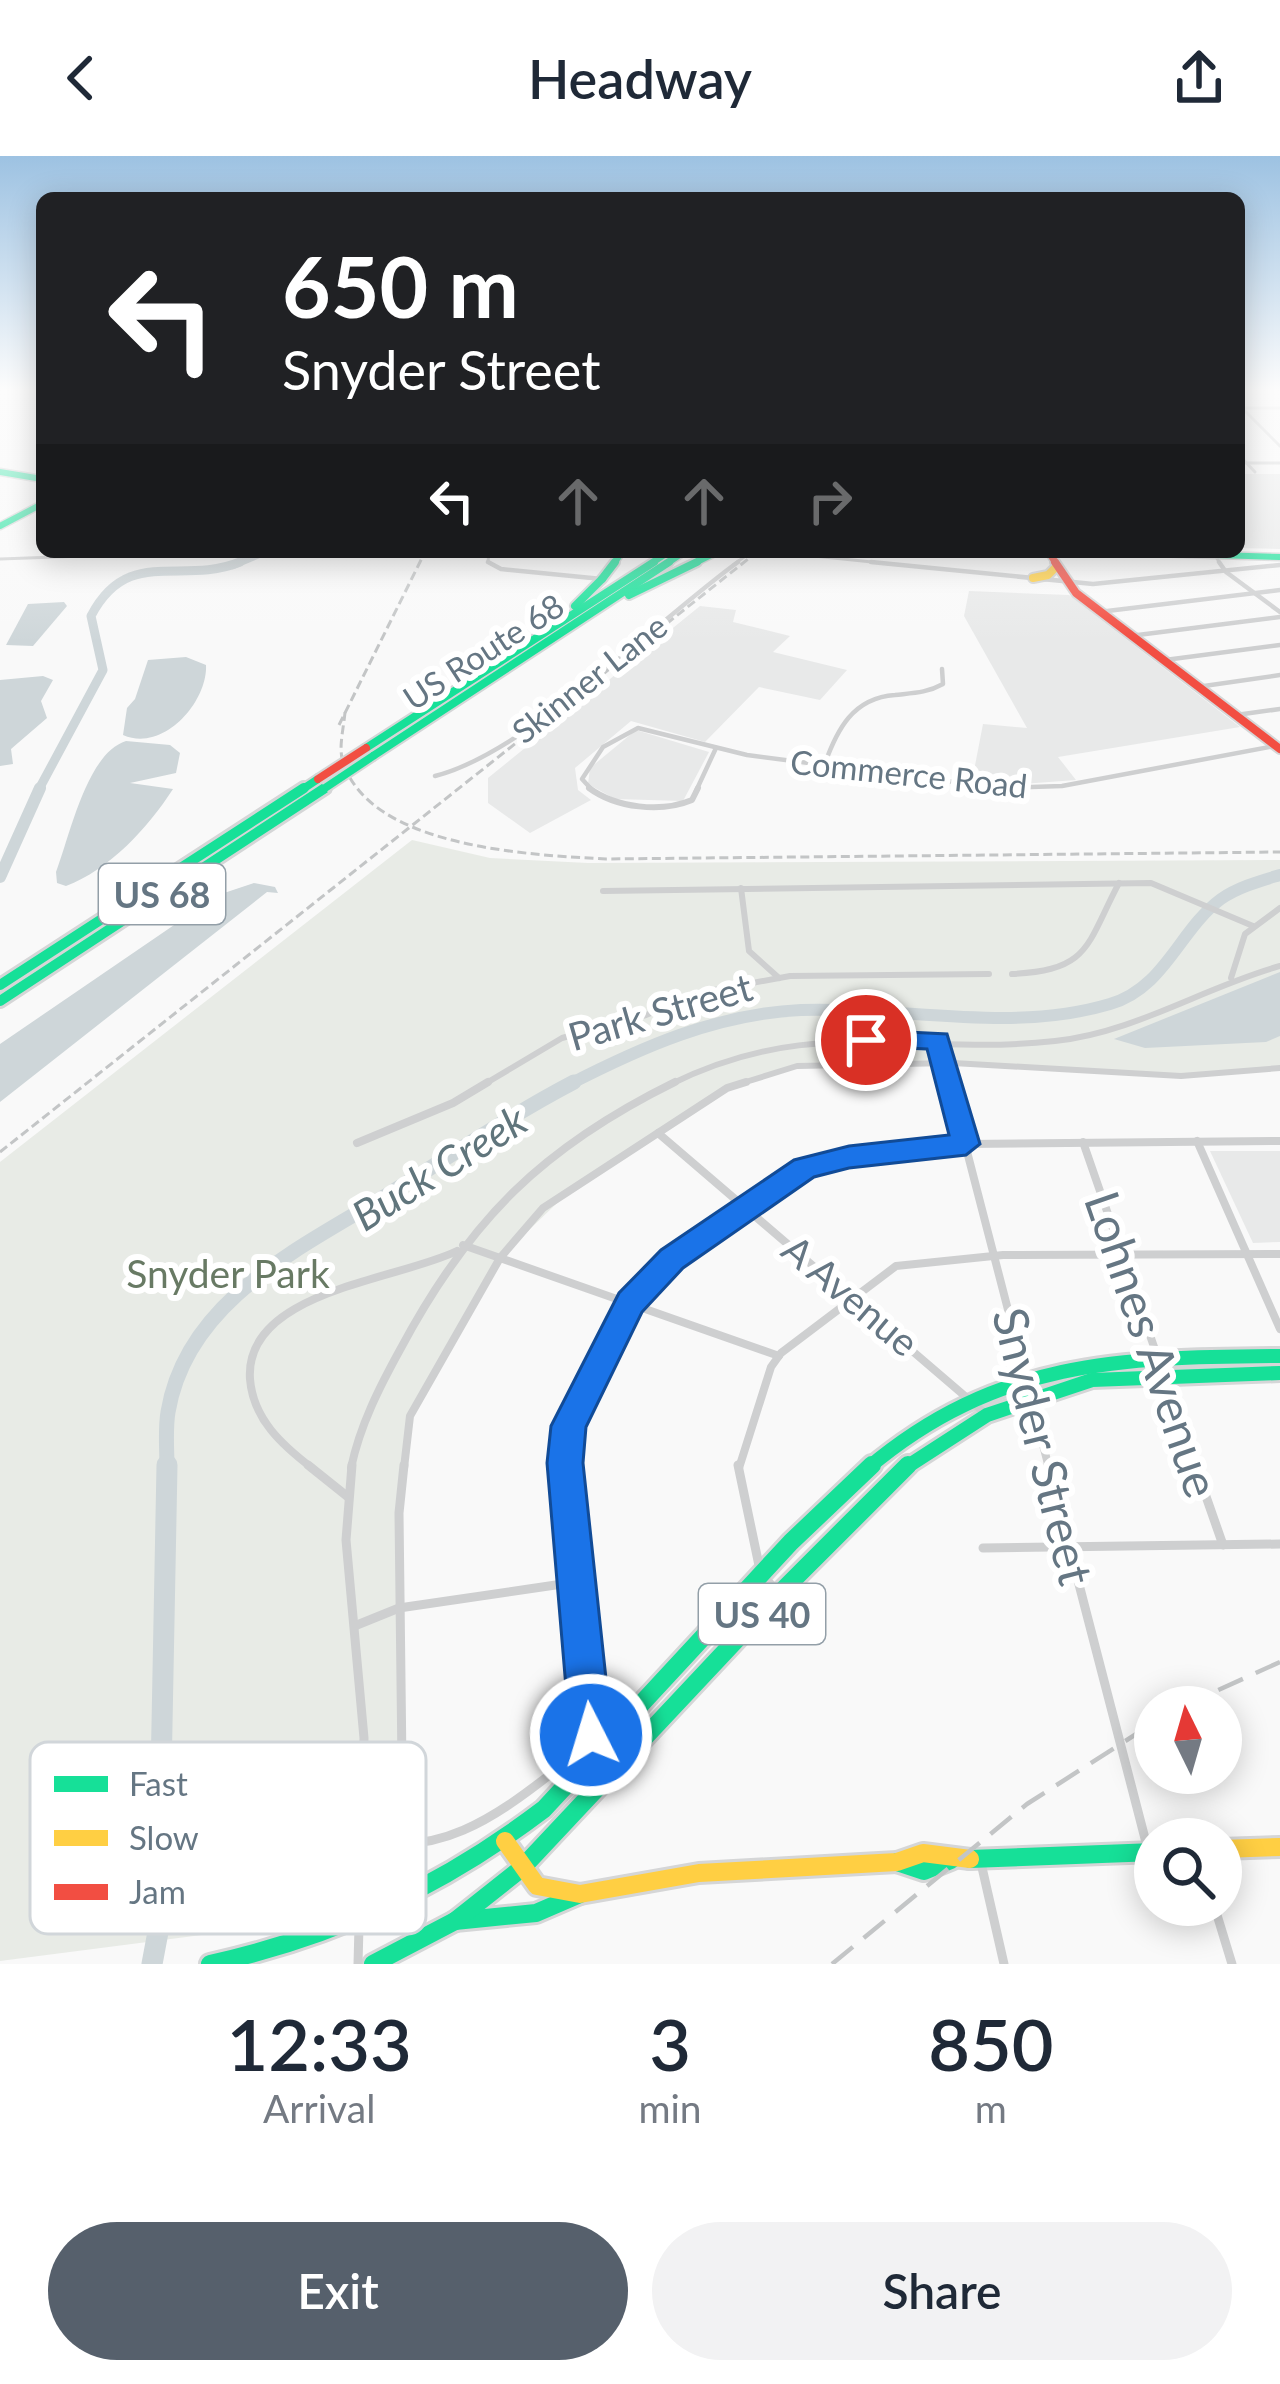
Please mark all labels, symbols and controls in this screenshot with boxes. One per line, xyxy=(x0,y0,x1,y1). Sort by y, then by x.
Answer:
icon: back xyxy=(48,45,114,111)
icon: share xyxy=(1166,45,1232,111)
text: Headway xyxy=(528,46,752,111)
text: 650 m xyxy=(282,235,519,336)
icon: left xyxy=(84,240,240,396)
text: Snyder Street xyxy=(282,337,601,402)
icon: left xyxy=(419,468,485,534)
icon: ahead xyxy=(545,468,611,534)
icon: ahead xyxy=(671,468,737,534)
icon: right xyxy=(797,468,863,534)
street label: US Route 68 xyxy=(395,584,571,718)
street label: Skinner Lane xyxy=(504,605,674,751)
street label: Commerce Road xyxy=(789,741,1029,805)
road number: US 68 xyxy=(99,864,225,924)
street label: Park Street xyxy=(563,963,757,1059)
pin xyxy=(815,989,917,1091)
icon: arrive xyxy=(833,1007,899,1073)
water label: Buck Creek xyxy=(343,1093,536,1240)
street label: Lohnes Avenue xyxy=(1074,1184,1232,1504)
street label: A Avenue xyxy=(774,1225,928,1365)
park label: Snyder Park xyxy=(126,1250,330,1296)
street label: Snyder Street xyxy=(982,1302,1106,1590)
road number: US 40 xyxy=(699,1584,825,1644)
position arrow xyxy=(528,1672,654,1798)
north arrow xyxy=(1134,1686,1242,1794)
map controls xyxy=(1134,1686,1242,1926)
legend xyxy=(30,1742,426,1934)
text: Fast xyxy=(129,1763,188,1803)
text: Slow xyxy=(129,1817,199,1857)
button: search xyxy=(1134,1818,1242,1926)
text: Jam xyxy=(129,1871,186,1911)
text: 12:33 xyxy=(227,2000,412,2086)
text: 3 xyxy=(649,2000,691,2086)
text: 850 xyxy=(928,2000,1053,2086)
text: Arrival xyxy=(263,2085,375,2131)
text: min xyxy=(638,2085,702,2131)
text: m xyxy=(975,2085,1007,2131)
button: Exit xyxy=(48,2222,628,2360)
button: Share xyxy=(652,2222,1232,2360)

